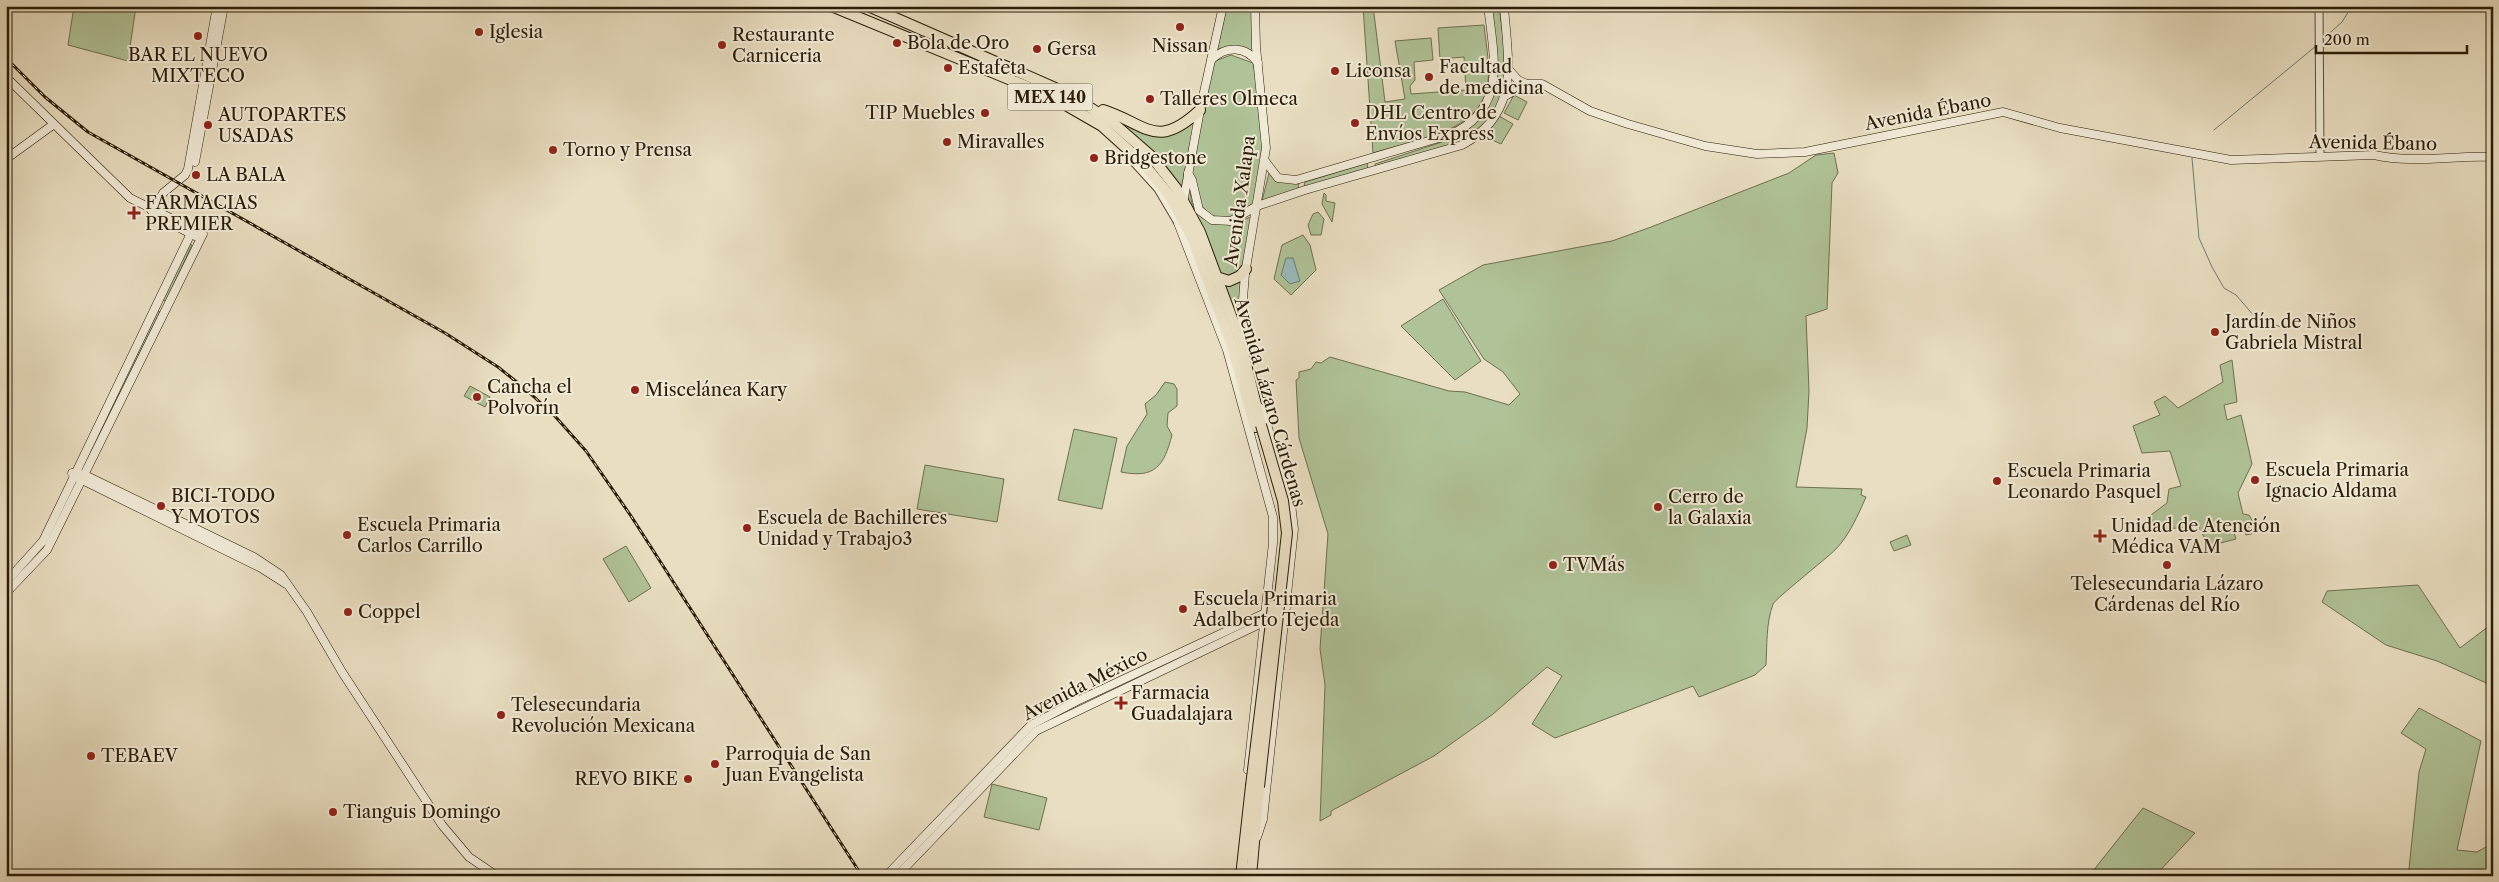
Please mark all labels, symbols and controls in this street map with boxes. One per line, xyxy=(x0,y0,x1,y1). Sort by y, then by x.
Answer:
place label: Iglesia xyxy=(489,21,544,43)
marker: Nissan xyxy=(1174,21,1186,33)
scale bar xyxy=(2316,22,2468,54)
place label: Restaurante Carniceria xyxy=(732,24,835,67)
marker: Iglesia xyxy=(473,26,485,38)
marker: BAR EL NUEVO MIXTECO xyxy=(192,30,204,42)
text: 200 m xyxy=(2324,30,2370,49)
place label: Bola de Oro xyxy=(907,32,1009,54)
place label: Nissan xyxy=(1152,35,1208,57)
marker: Bola de Oro xyxy=(891,37,903,49)
place label: Gersa xyxy=(1047,38,1097,60)
marker: Restaurante Carniceria xyxy=(716,39,728,51)
marker: Gersa xyxy=(1031,43,1043,55)
place label: BAR EL NUEVO MIXTECO xyxy=(128,44,268,87)
place label: Facultad de medicina xyxy=(1439,56,1544,99)
place label: Estafeta xyxy=(958,57,1027,79)
place label: Liconsa xyxy=(1345,60,1412,82)
marker: Estafeta xyxy=(942,62,954,74)
marker: Liconsa xyxy=(1329,65,1341,77)
marker: Facultad de medicina xyxy=(1423,71,1435,83)
road number: MEX 140 xyxy=(1008,84,1092,110)
place label: Talleres Olmeca xyxy=(1160,88,1299,110)
street label: Avenida Ébano xyxy=(1862,88,1993,135)
marker: Talleres Olmeca xyxy=(1144,93,1156,105)
place label: TIP Muebles xyxy=(865,102,975,124)
place label: DHL Centro de Envíos Express xyxy=(1365,102,1497,145)
place label: AUTOPARTES USADAS xyxy=(217,104,347,147)
marker: TIP Muebles xyxy=(979,107,991,119)
marker: DHL Centro de Envíos Express xyxy=(1349,117,1361,129)
marker: AUTOPARTES USADAS xyxy=(202,119,214,131)
street label: Avenida Ébano xyxy=(2308,130,2437,155)
place label: Miravalles xyxy=(957,131,1045,153)
street label: Avenida Xalapa xyxy=(1220,134,1260,269)
marker: Miravalles xyxy=(941,136,953,148)
place label: Torno y Prensa xyxy=(563,139,693,161)
marker: Torno y Prensa xyxy=(547,144,559,156)
place label: Bridgestone xyxy=(1104,147,1207,169)
marker: Bridgestone xyxy=(1088,152,1100,164)
place label: LA BALA xyxy=(206,164,287,186)
marker: LA BALA xyxy=(190,169,202,181)
place label: FARMACIAS PREMIER xyxy=(145,192,258,235)
marker: FARMACIAS PREMIER xyxy=(127,206,141,220)
street label: Avenida Lázaro Cárdenas xyxy=(1229,294,1310,509)
place label: Jardín de Niños Gabriela Mistral xyxy=(2222,311,2363,354)
marker: Jardín de Niños Gabriela Mistral xyxy=(2209,326,2221,338)
place label: Cancha el Polvorín xyxy=(487,376,572,419)
place label: Miscelánea Kary xyxy=(645,379,788,401)
marker: Miscelánea Kary xyxy=(629,384,641,396)
marker: Cancha el Polvorín xyxy=(471,391,483,403)
place label: Escuela Primaria Ignacio Aldama xyxy=(2265,459,2410,502)
place label: Escuela Primaria Leonardo Pasquel xyxy=(2007,460,2161,503)
marker: Escuela Primaria Ignacio Aldama xyxy=(2249,474,2261,486)
marker: Escuela Primaria Leonardo Pasquel xyxy=(1991,475,2003,487)
place label: BICI-TODO Y MOTOS xyxy=(170,485,275,528)
place label: Cerro de la Galaxia xyxy=(1668,486,1752,529)
marker: BICI-TODO Y MOTOS xyxy=(155,500,167,512)
marker: Cerro de la Galaxia xyxy=(1652,501,1664,513)
place label: Escuela de Bachilleres Unidad y Trabajo3 xyxy=(757,507,947,550)
place label: Escuela Primaria Carlos Carrillo xyxy=(357,514,502,557)
place label: Unidad de Atención Médica VAM xyxy=(2111,515,2281,558)
marker: Escuela de Bachilleres Unidad y Trabajo3 xyxy=(741,522,753,534)
marker: Escuela Primaria Carlos Carrillo xyxy=(341,529,353,541)
marker: Unidad de Atención Médica VAM xyxy=(2093,529,2107,543)
place label: TVMás xyxy=(1563,554,1625,576)
marker: TVMás xyxy=(1547,559,1559,571)
marker: Telesecundaria Lázaro Cárdenas del Río xyxy=(2161,559,2173,571)
place label: Telesecundaria Lázaro Cárdenas del Río xyxy=(2070,573,2264,616)
place label: Escuela Primaria Adalberto Tejeda xyxy=(1192,588,1340,631)
place label: Coppel xyxy=(358,601,421,623)
marker: Escuela Primaria Adalberto Tejeda xyxy=(1177,603,1189,615)
marker: Coppel xyxy=(342,606,354,618)
street label: Avenida México xyxy=(1018,643,1151,725)
place label: Farmacia Guadalajara xyxy=(1131,682,1233,725)
place label: Telesecundaria Revolución Mexicana xyxy=(511,694,696,737)
marker: Farmacia Guadalajara xyxy=(1115,697,1127,709)
marker: Telesecundaria Revolución Mexicana xyxy=(495,709,507,721)
place label: Parroquia de San Juan Evangelista xyxy=(722,743,871,786)
place label: TEBAEV xyxy=(101,745,179,767)
marker: TEBAEV xyxy=(85,750,97,762)
marker: Parroquia de San Juan Evangelista xyxy=(709,758,721,770)
place label: REVO BIKE xyxy=(575,768,678,790)
marker: REVO BIKE xyxy=(682,773,694,785)
place label: Tianguis Domingo xyxy=(343,801,501,823)
marker: Tianguis Domingo xyxy=(327,806,339,818)

